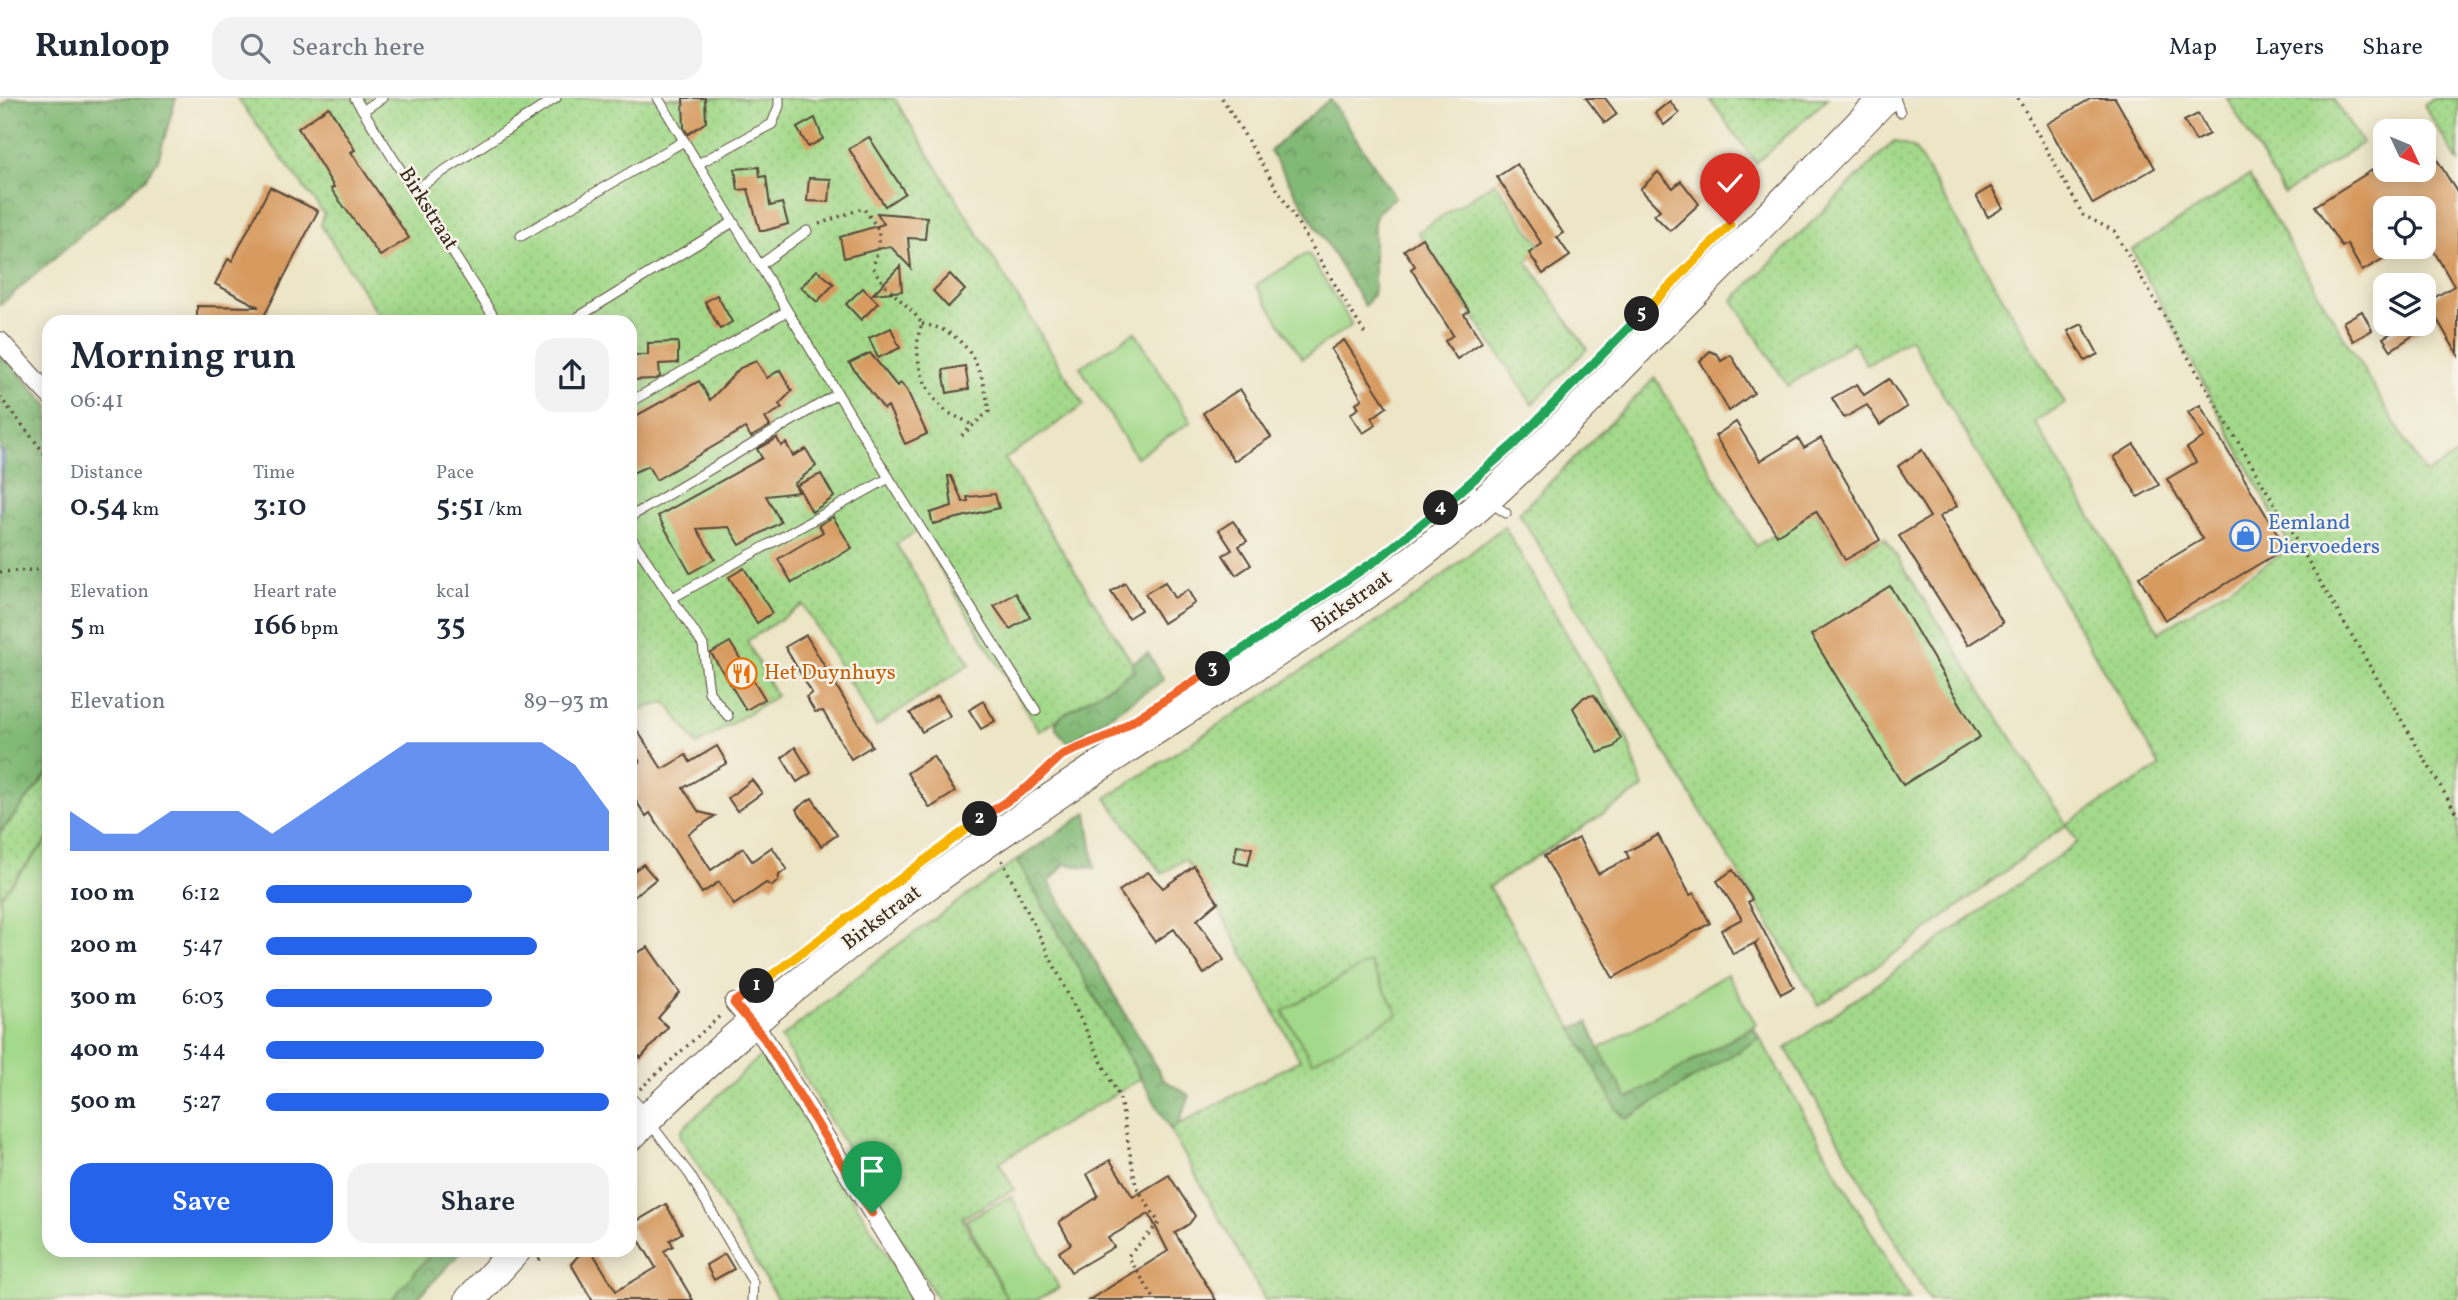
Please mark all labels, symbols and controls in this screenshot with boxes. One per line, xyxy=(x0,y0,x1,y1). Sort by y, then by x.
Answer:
search box xyxy=(212,17,702,80)
text: Runloop xyxy=(35,25,170,71)
icon: search xyxy=(236,29,274,67)
text: Search here xyxy=(292,30,425,66)
text: Map xyxy=(2169,31,2217,65)
text: Layers xyxy=(2255,31,2324,65)
text: Share xyxy=(2362,31,2423,65)
north arrow xyxy=(2373,119,2436,182)
map controls xyxy=(2373,119,2436,336)
pin xyxy=(1700,153,1760,225)
street label: Birkstraat xyxy=(391,162,465,256)
icon: check xyxy=(1711,164,1749,202)
button: locate xyxy=(2373,196,2436,259)
button: layers xyxy=(2373,273,2436,336)
pin: 5 xyxy=(1624,296,1660,332)
text: 5 xyxy=(1637,300,1646,326)
text: Morning run xyxy=(70,332,296,385)
button: share xyxy=(535,338,609,412)
text: 06:41 xyxy=(70,385,124,417)
text: Distance xyxy=(70,460,143,486)
text: Time xyxy=(253,460,295,486)
text: Pace xyxy=(436,460,474,486)
text: 0.54 xyxy=(70,486,128,528)
text: 3:10 xyxy=(253,486,306,528)
text: 5:51 xyxy=(436,486,485,528)
pin: 4 xyxy=(1424,490,1458,526)
text: 4 xyxy=(1435,494,1446,520)
text: km xyxy=(128,497,159,523)
text: /km xyxy=(485,497,523,523)
place label: Eemland Diervoeders xyxy=(2268,509,2380,562)
shop icon: Eemland Diervoeders xyxy=(2228,518,2262,552)
street label: Birkstraat xyxy=(1306,564,1398,640)
text: Elevation xyxy=(70,579,149,605)
text: Heart rate xyxy=(253,579,337,605)
text: kcal xyxy=(436,579,470,605)
text: 5 xyxy=(70,605,84,647)
text: 166 xyxy=(253,605,297,647)
text: 35 xyxy=(436,605,466,647)
text: m xyxy=(84,616,105,642)
text: bpm xyxy=(297,616,339,642)
pin: 3 xyxy=(1196,652,1230,686)
text: 3 xyxy=(1208,655,1217,681)
restaurant icon: Het Duynhuys xyxy=(724,656,758,690)
place label: Het Duynhuys xyxy=(764,659,896,688)
text: Elevation xyxy=(70,686,166,718)
text: 89–93 m xyxy=(523,686,609,718)
pin: 2 xyxy=(962,802,998,836)
text: 2 xyxy=(975,805,984,831)
text: 100 m xyxy=(70,878,135,910)
text: 6:12 xyxy=(182,878,220,910)
street label: Birkstraat xyxy=(836,879,928,957)
text: 200 m xyxy=(70,930,137,962)
text: 5:47 xyxy=(182,930,223,962)
pin: 1 xyxy=(740,968,774,1004)
text: 1 xyxy=(753,972,760,998)
text: 300 m xyxy=(70,982,137,1014)
text: 6:03 xyxy=(182,982,224,1014)
text: 400 m xyxy=(70,1034,139,1066)
text: 5:44 xyxy=(182,1034,226,1066)
text: 500 m xyxy=(70,1086,136,1118)
text: 5:27 xyxy=(182,1086,221,1118)
pin xyxy=(842,1141,902,1213)
icon: arrive xyxy=(853,1152,891,1190)
button: Save xyxy=(70,1163,333,1243)
button: Share xyxy=(347,1163,609,1243)

